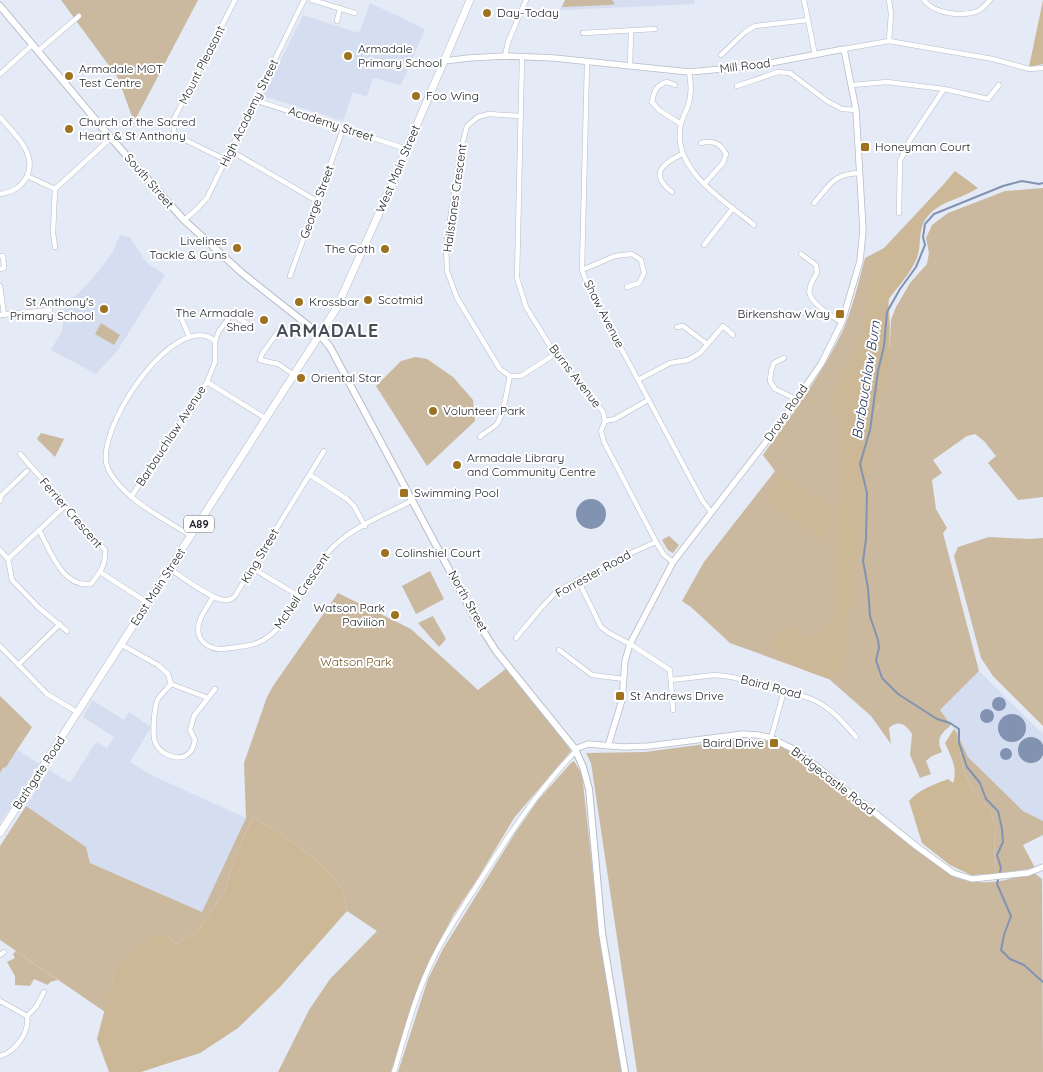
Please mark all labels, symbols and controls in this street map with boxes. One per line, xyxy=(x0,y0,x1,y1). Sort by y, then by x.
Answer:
place label: Day-Today xyxy=(497,5,559,20)
marker: Day-Today xyxy=(481,7,493,19)
street label: Mount Pleasant xyxy=(175,23,228,107)
place label: Armadale Primary School xyxy=(358,41,442,70)
marker: Armadale Primary School xyxy=(342,50,354,62)
street label: Mill Road xyxy=(719,55,771,76)
street label: High Academy Street xyxy=(216,57,281,169)
place label: Armadale MOT Test Centre xyxy=(79,61,163,90)
marker: Armadale MOT Test Centre xyxy=(63,70,75,82)
place label: Foo Wing xyxy=(426,88,479,103)
marker: Foo Wing xyxy=(410,90,422,102)
street label: Academy Street xyxy=(286,103,376,144)
place label: Church of the Sacred Heart & St Anthony xyxy=(79,114,196,143)
marker: Church of the Sacred Heart & St Anthony xyxy=(63,123,75,135)
street label: West Main Street xyxy=(372,123,423,215)
place label: Honeyman Court xyxy=(875,139,970,154)
marker: Honeyman Court xyxy=(859,141,871,153)
street label: Hailstones Crescent xyxy=(439,143,470,253)
street label: South Street xyxy=(121,150,177,211)
street label: George Street xyxy=(296,163,337,241)
place label: Livelines Tackle & Guns xyxy=(149,233,227,262)
place label: The Goth xyxy=(324,241,375,256)
marker: Livelines Tackle & Guns xyxy=(231,242,243,254)
marker: The Goth xyxy=(379,243,391,255)
street label: Shaw Avenue xyxy=(581,277,628,350)
place label: Scotmid xyxy=(378,292,423,307)
place label: St Anthony's Primary School xyxy=(10,294,94,323)
place label: Krossbar xyxy=(309,294,359,309)
marker: Scotmid xyxy=(362,294,374,306)
marker: Krossbar xyxy=(293,296,305,308)
marker: St Anthony's Primary School xyxy=(98,303,110,315)
place label: The Armadale Shed xyxy=(175,305,254,334)
place label: Birkenshaw Way xyxy=(738,306,830,321)
marker: Birkenshaw Way xyxy=(834,308,846,320)
marker: The Armadale Shed xyxy=(258,314,270,326)
district label: ARMADALE xyxy=(277,319,379,342)
water label: Barbauchlaw Burn xyxy=(848,319,884,440)
street label: Burns Avenue xyxy=(546,341,605,410)
place label: Oriental Star xyxy=(311,370,382,385)
marker: Oriental Star xyxy=(295,372,307,384)
street label: Drove Road xyxy=(760,381,811,444)
street label: Barbauchlaw Avenue xyxy=(132,382,209,489)
place label: Volunteer Park xyxy=(443,403,525,418)
marker: Volunteer Park xyxy=(427,405,439,417)
place label: Armadale Library and Community Centre xyxy=(467,450,596,479)
marker: Armadale Library and Community Centre xyxy=(451,459,463,471)
street label: Ferrier Crescent xyxy=(37,474,106,551)
place label: Swimming Pool xyxy=(414,485,499,500)
marker: Swimming Pool xyxy=(398,487,410,499)
road number: A89 xyxy=(184,516,214,532)
street label: King Street xyxy=(237,526,282,586)
street label: East Main Street xyxy=(127,545,188,628)
place label: Colinshiel Court xyxy=(395,545,481,560)
marker: Colinshiel Court xyxy=(379,547,391,559)
street label: Forrester Road xyxy=(553,547,633,600)
street label: McNeil Crescent xyxy=(271,550,333,632)
street label: North Street xyxy=(446,568,491,634)
place label: Watson Park Pavilion xyxy=(313,600,385,629)
marker: Watson Park Pavilion xyxy=(389,609,401,621)
park label: Watson Park xyxy=(320,654,392,669)
street label: Baird Road xyxy=(739,671,803,702)
place label: St Andrews Drive xyxy=(630,688,724,703)
marker: St Andrews Drive xyxy=(614,690,626,702)
street label: Bathgate Road xyxy=(9,733,68,812)
place label: Baird Drive xyxy=(703,735,764,750)
marker: Baird Drive xyxy=(768,737,780,749)
street label: Bridgecastle Road xyxy=(789,743,878,818)

